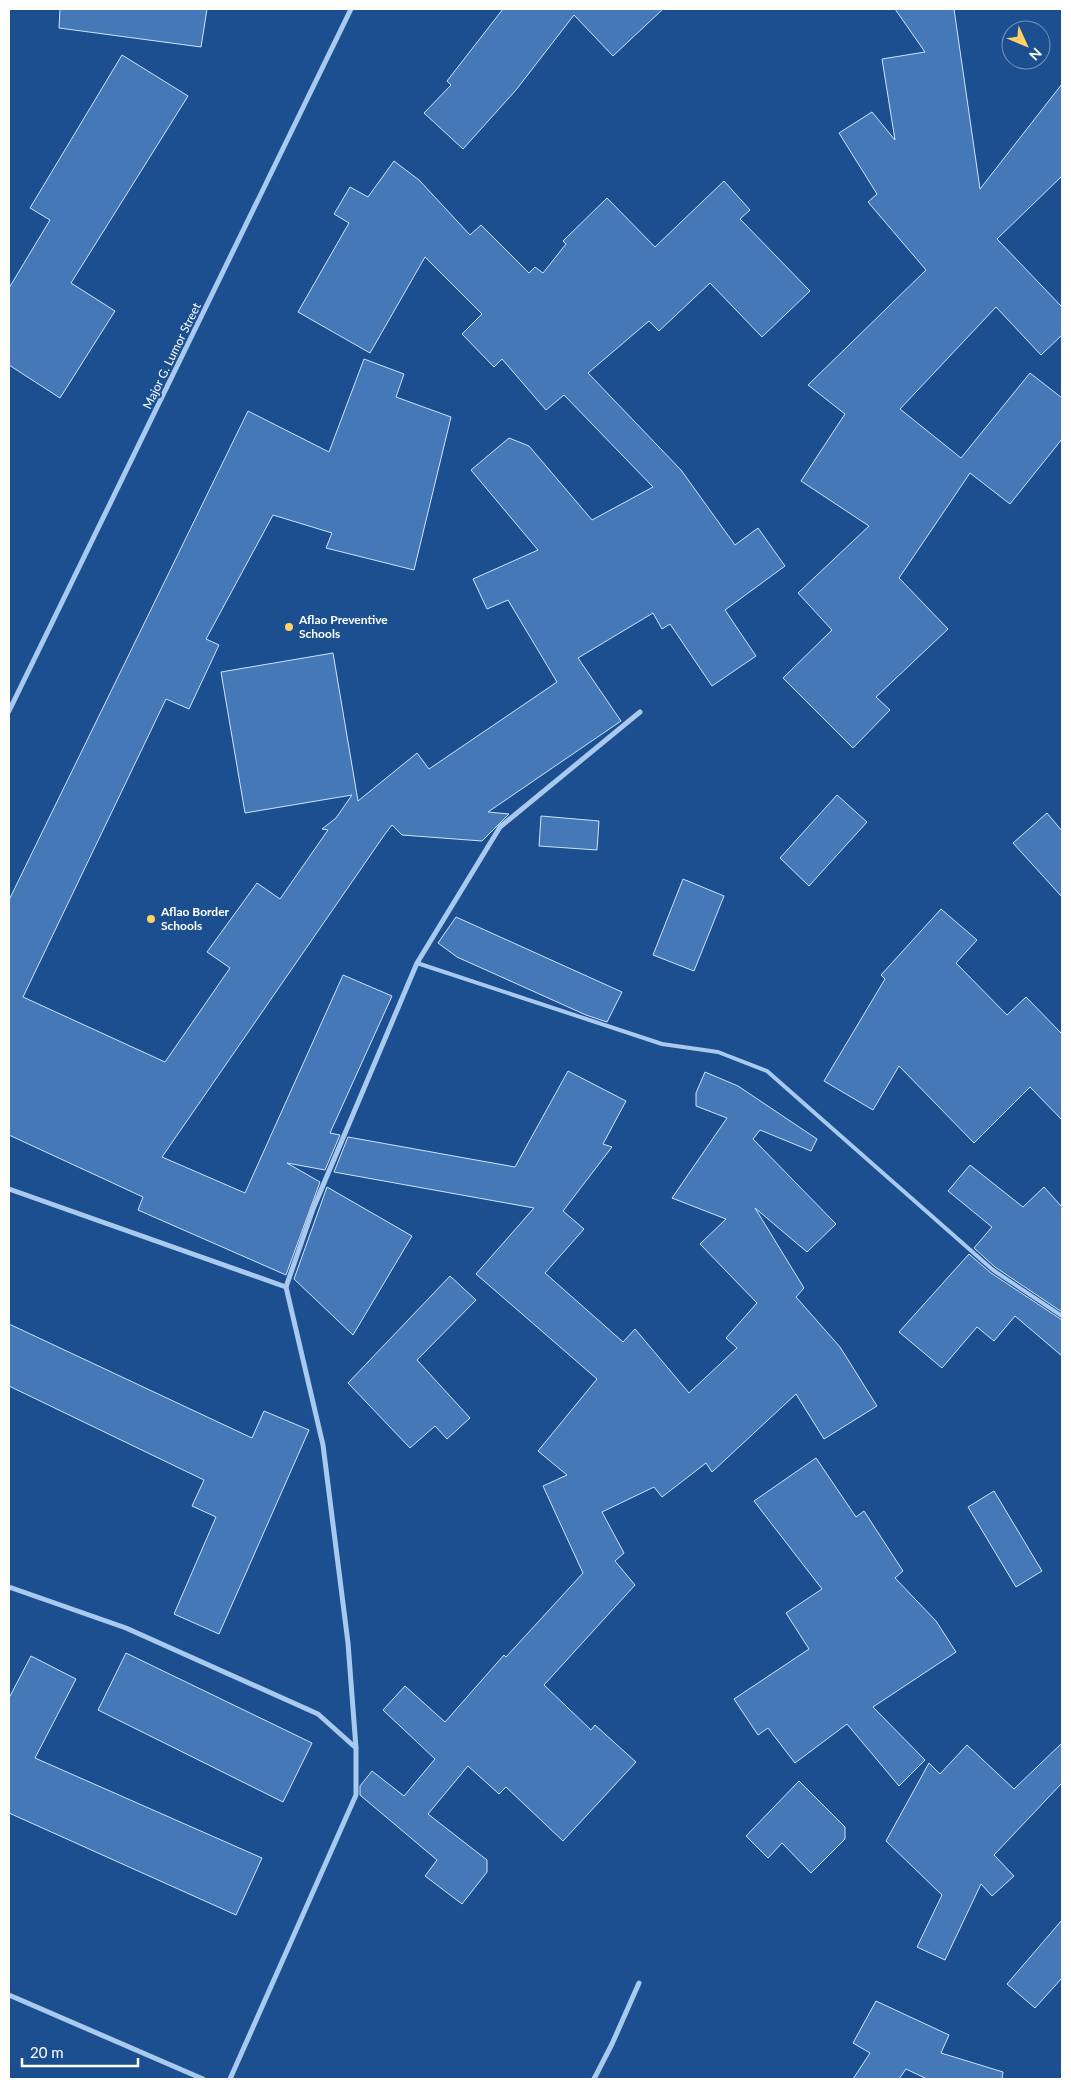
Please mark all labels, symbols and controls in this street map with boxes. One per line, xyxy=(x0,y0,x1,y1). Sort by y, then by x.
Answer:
north arrow xyxy=(1001,20,1051,70)
text: N xyxy=(1026,45,1046,64)
street label: Major G. Lumor Street xyxy=(139,300,204,411)
place label: Aflao Preventive Schools xyxy=(298,612,388,641)
marker: Aflao Preventive Schools xyxy=(283,621,295,633)
place label: Aflao Border Schools xyxy=(160,904,230,933)
marker: Aflao Border Schools xyxy=(145,913,157,925)
scale bar xyxy=(22,2036,139,2068)
text: 20 m xyxy=(30,2043,64,2061)

